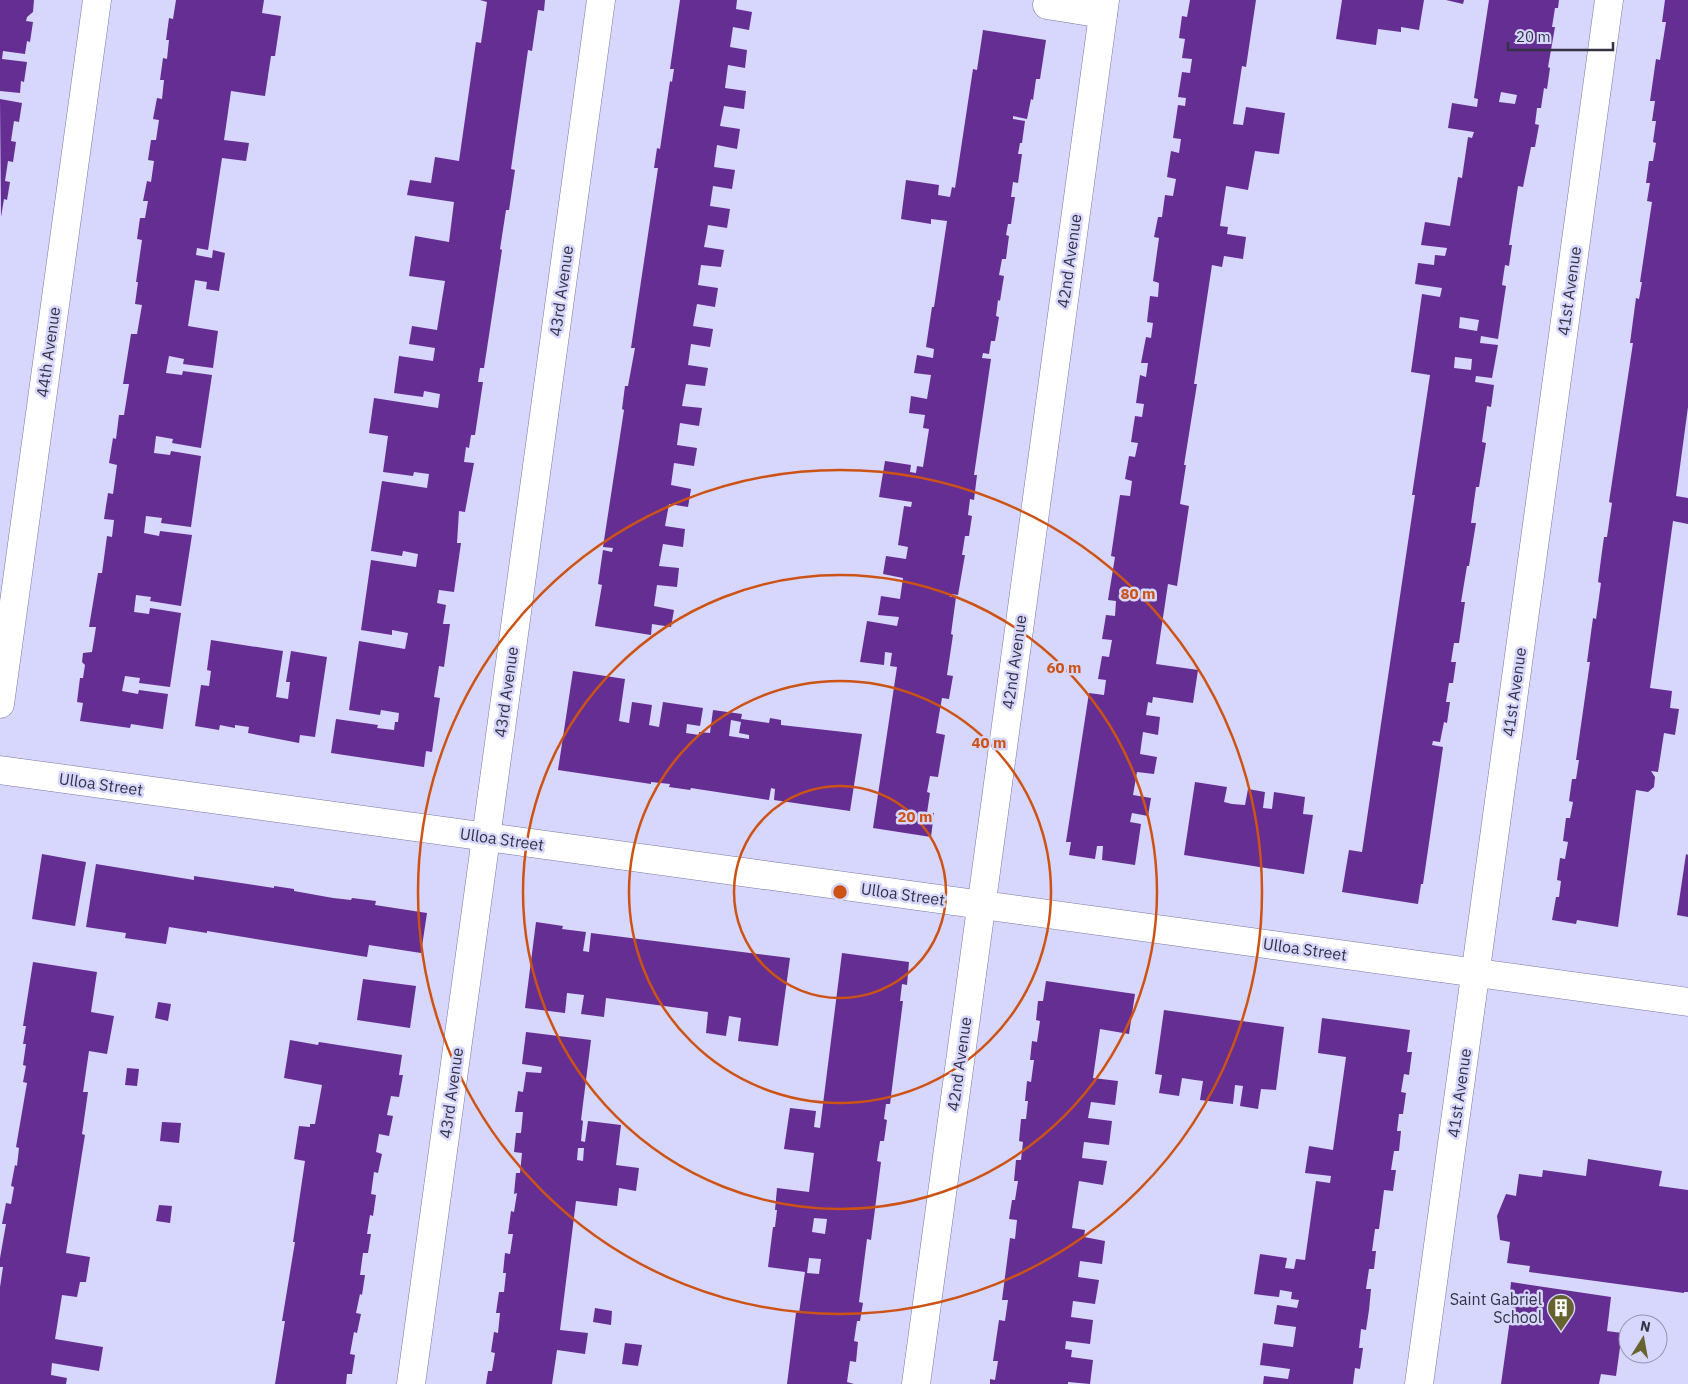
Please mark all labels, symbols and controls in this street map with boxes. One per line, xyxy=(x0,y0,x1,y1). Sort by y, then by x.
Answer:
scale bar xyxy=(1508,20,1613,52)
text: 20 m xyxy=(1516,27,1551,46)
street label: 42nd Avenue xyxy=(1053,212,1086,309)
street label: 43rd Avenue xyxy=(545,244,577,338)
street label: 41st Avenue xyxy=(1553,245,1585,337)
street label: 44th Avenue xyxy=(32,305,64,399)
text: 80 m xyxy=(1121,584,1155,603)
street label: 42nd Avenue xyxy=(998,613,1031,710)
street label: 43rd Avenue xyxy=(490,645,522,739)
street label: 41st Avenue xyxy=(1498,646,1530,738)
text: 60 m xyxy=(1047,658,1081,677)
text: 40 m xyxy=(972,733,1006,752)
street label: Ulloa Street xyxy=(58,768,144,800)
text: 20 m xyxy=(898,807,932,826)
street label: Ulloa Street xyxy=(459,823,545,855)
street label: Ulloa Street xyxy=(860,878,946,910)
centre of rings xyxy=(831,883,849,901)
street label: Ulloa Street xyxy=(1262,933,1348,965)
street label: 42nd Avenue xyxy=(943,1015,976,1112)
street label: 43rd Avenue xyxy=(435,1046,467,1140)
street label: 41st Avenue xyxy=(1443,1047,1475,1139)
place label: Saint Gabriel School xyxy=(1450,1289,1542,1327)
building icon: Saint Gabriel School xyxy=(1546,1293,1576,1332)
north arrow xyxy=(1618,1314,1668,1364)
text: N xyxy=(1639,1316,1652,1336)

